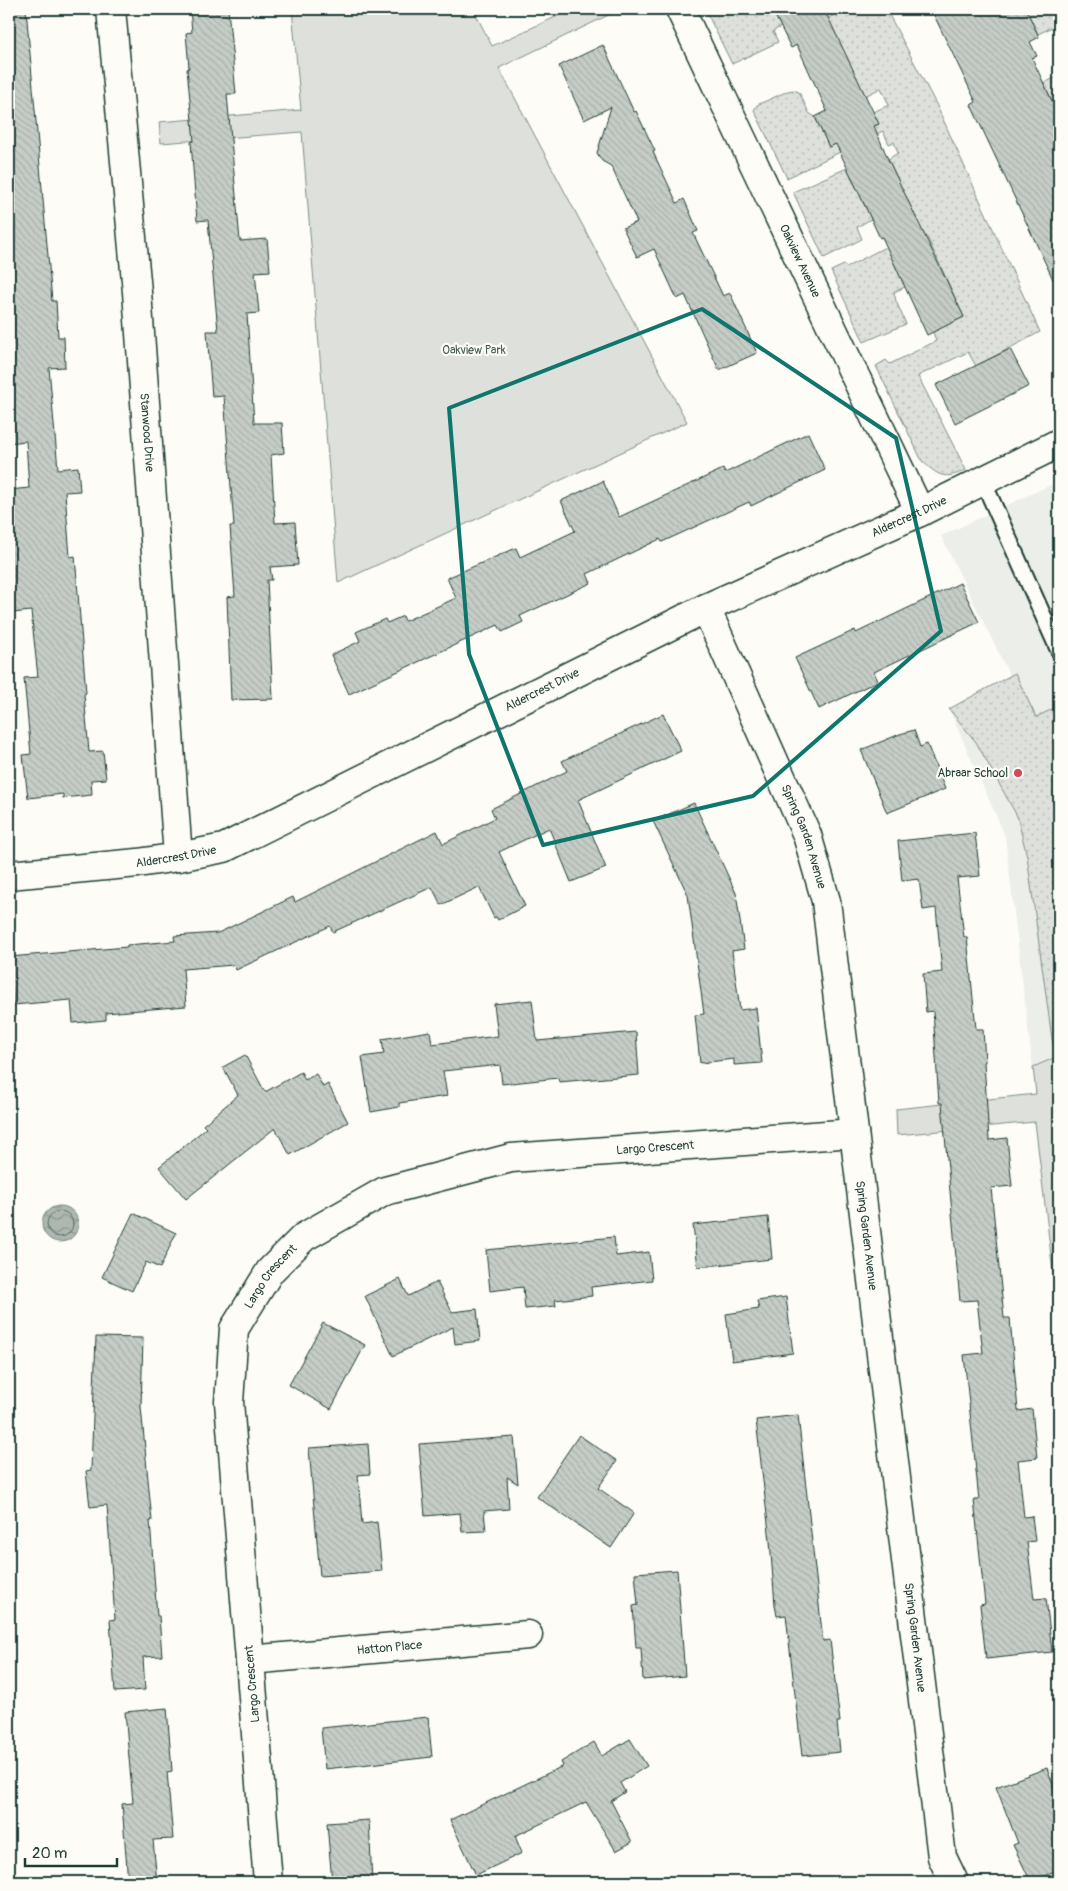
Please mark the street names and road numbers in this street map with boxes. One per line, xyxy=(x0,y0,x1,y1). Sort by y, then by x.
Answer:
street label: Oakview Avenue xyxy=(776,222,824,300)
street label: Stanwood Drive xyxy=(136,393,157,473)
street label: Aldercrest Drive xyxy=(869,493,949,541)
street label: Aldercrest Drive xyxy=(502,665,582,715)
street label: Spring Garden Avenue xyxy=(778,782,829,891)
street label: Aldercrest Drive xyxy=(135,843,218,871)
street label: Largo Crescent xyxy=(616,1138,695,1158)
street label: Spring Garden Avenue xyxy=(852,1180,880,1291)
street label: Largo Crescent xyxy=(241,1241,300,1312)
street label: Spring Garden Avenue xyxy=(901,1582,929,1693)
street label: Hatton Place xyxy=(356,1638,423,1658)
street label: Largo Crescent xyxy=(242,1644,263,1723)

